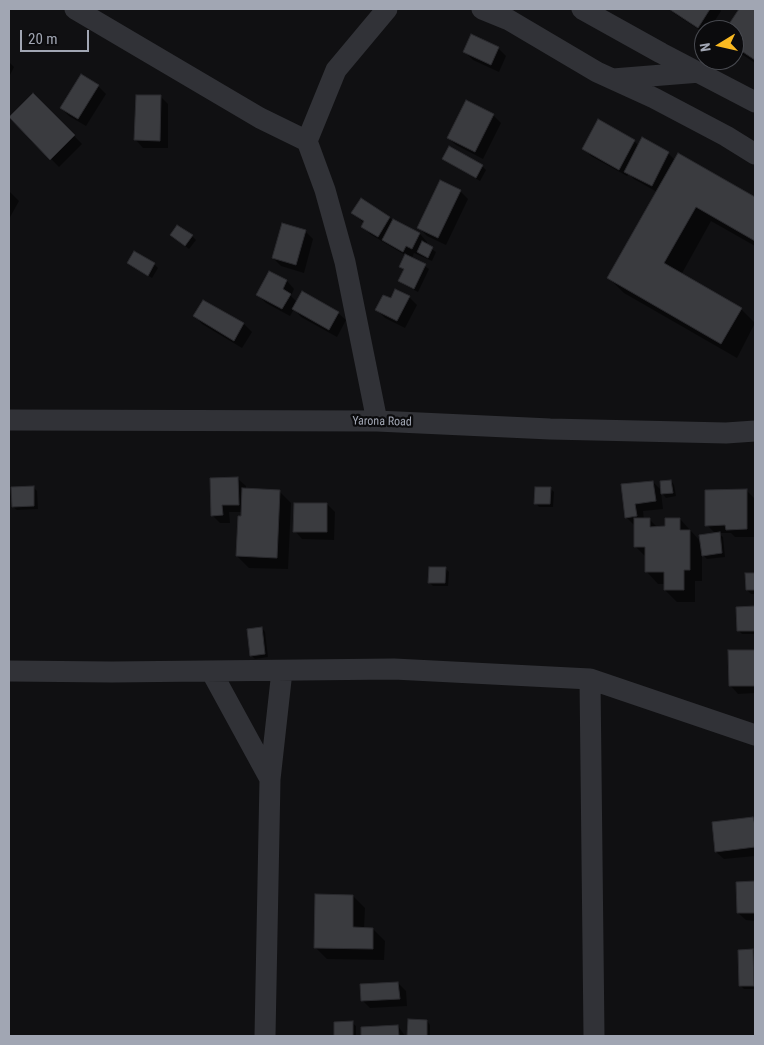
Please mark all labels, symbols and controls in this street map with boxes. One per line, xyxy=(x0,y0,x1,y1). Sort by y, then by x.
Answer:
scale bar xyxy=(22,20,91,52)
north arrow xyxy=(694,20,744,70)
text: 20 m xyxy=(28,30,58,48)
text: N xyxy=(697,42,714,53)
street label: Yarona Road xyxy=(352,414,412,430)

